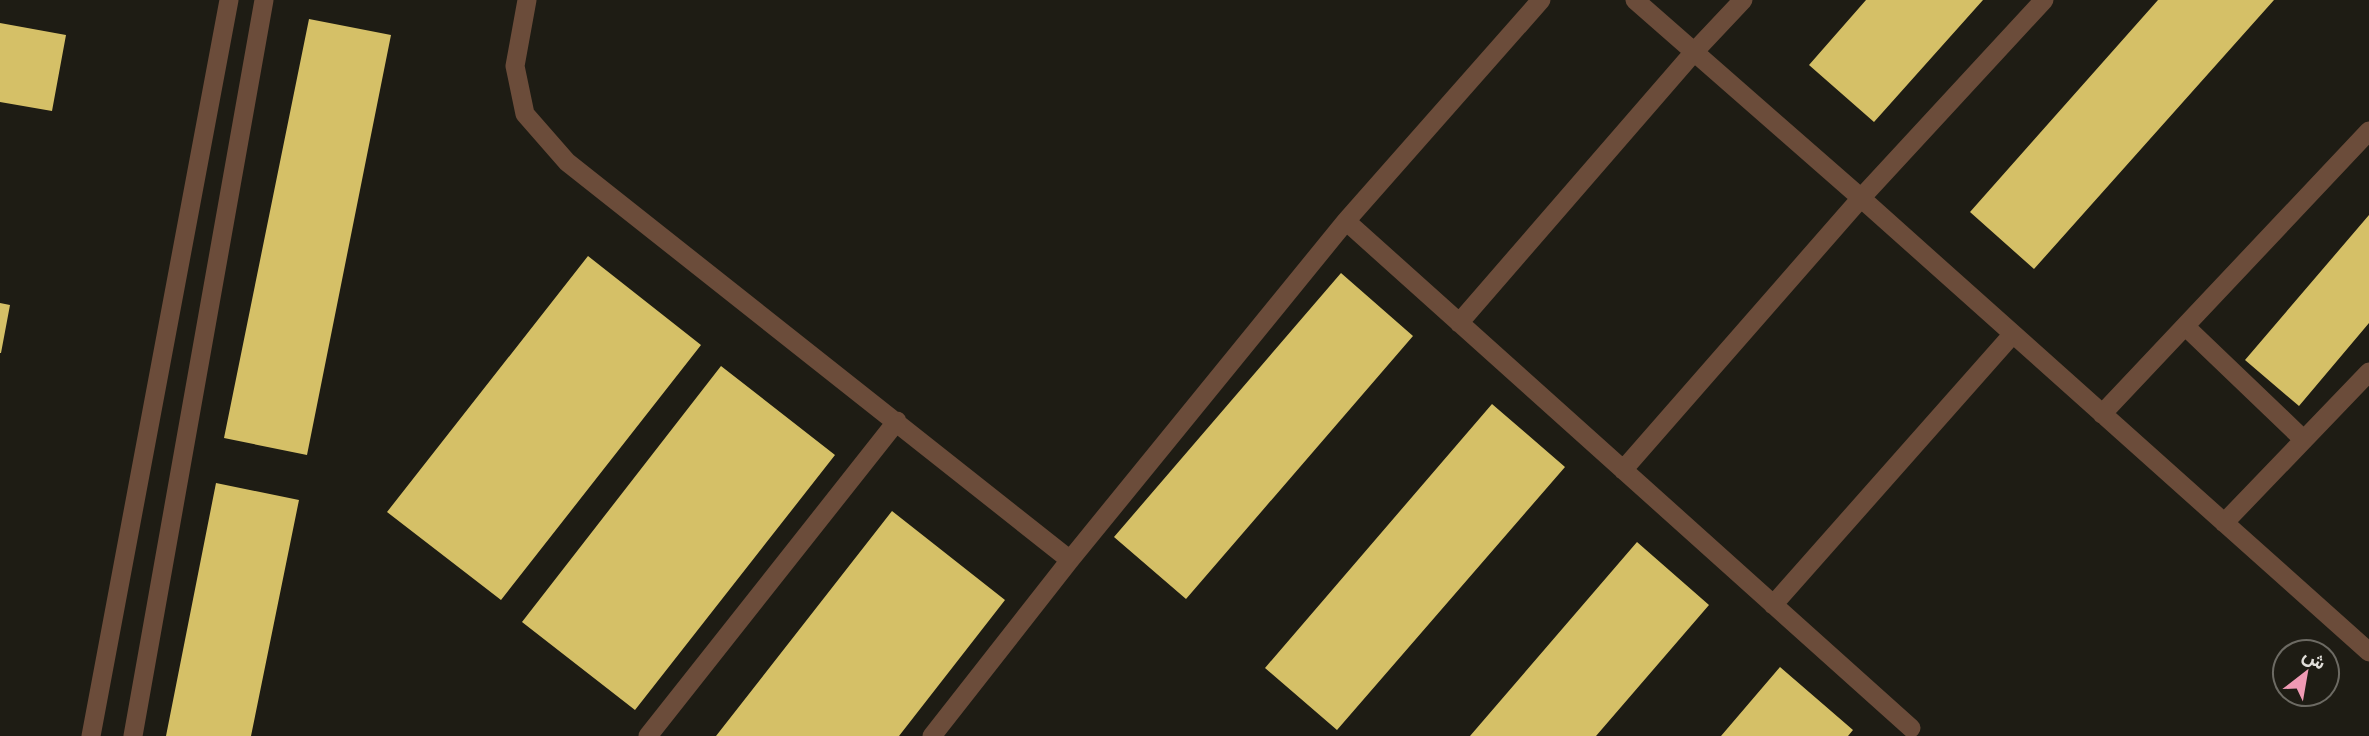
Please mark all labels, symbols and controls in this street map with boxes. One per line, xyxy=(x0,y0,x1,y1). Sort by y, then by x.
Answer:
north arrow xyxy=(2271,638,2341,708)
text: ش xyxy=(2299,643,2330,675)

